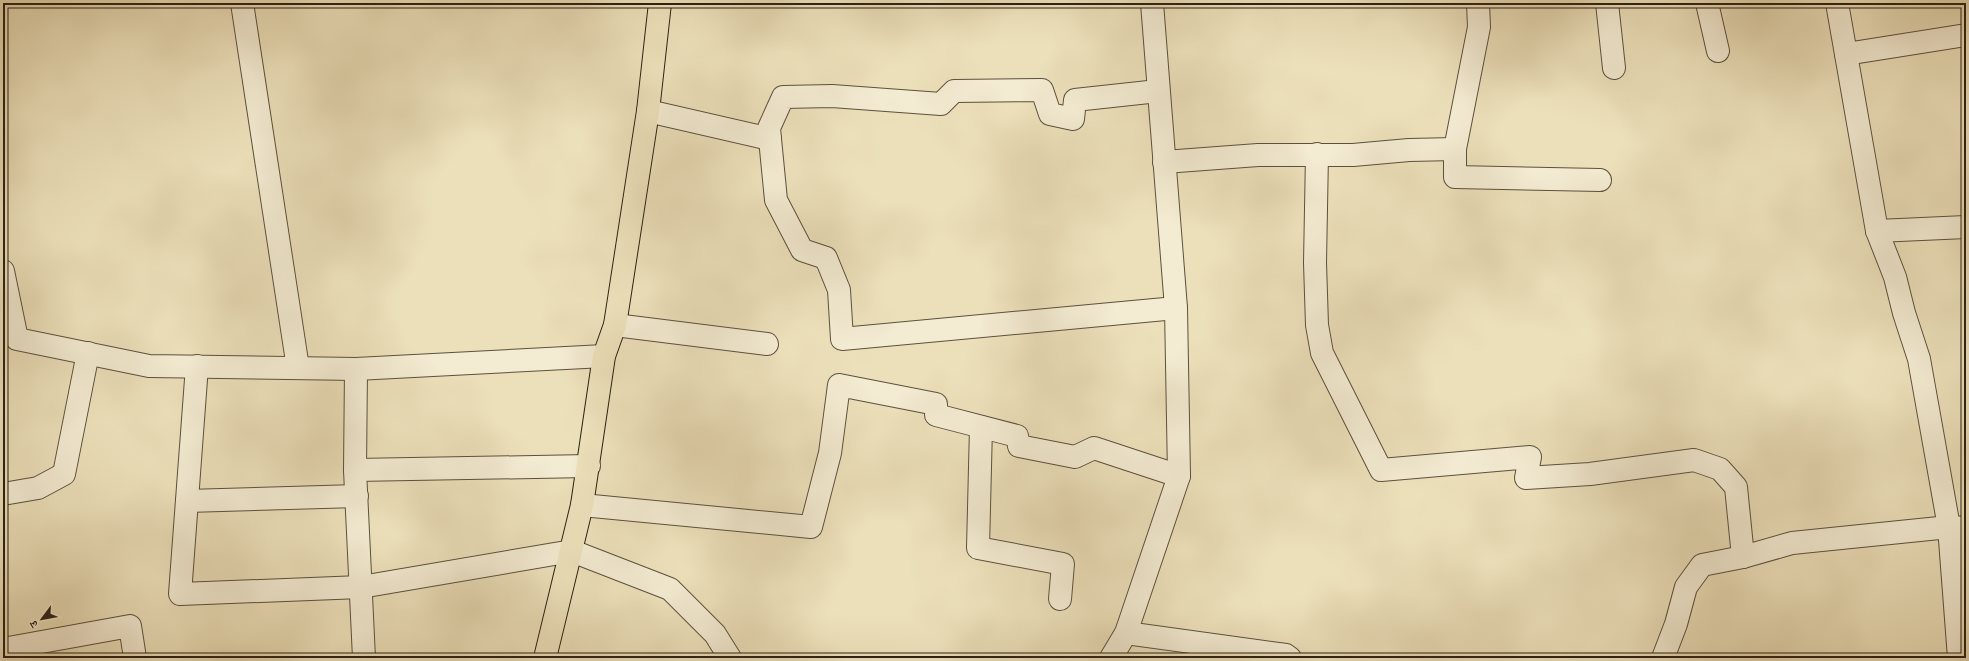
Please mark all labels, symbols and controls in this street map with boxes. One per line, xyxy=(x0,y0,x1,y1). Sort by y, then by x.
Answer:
north arrow xyxy=(22,599,62,639)
text: उ xyxy=(26,617,41,631)

